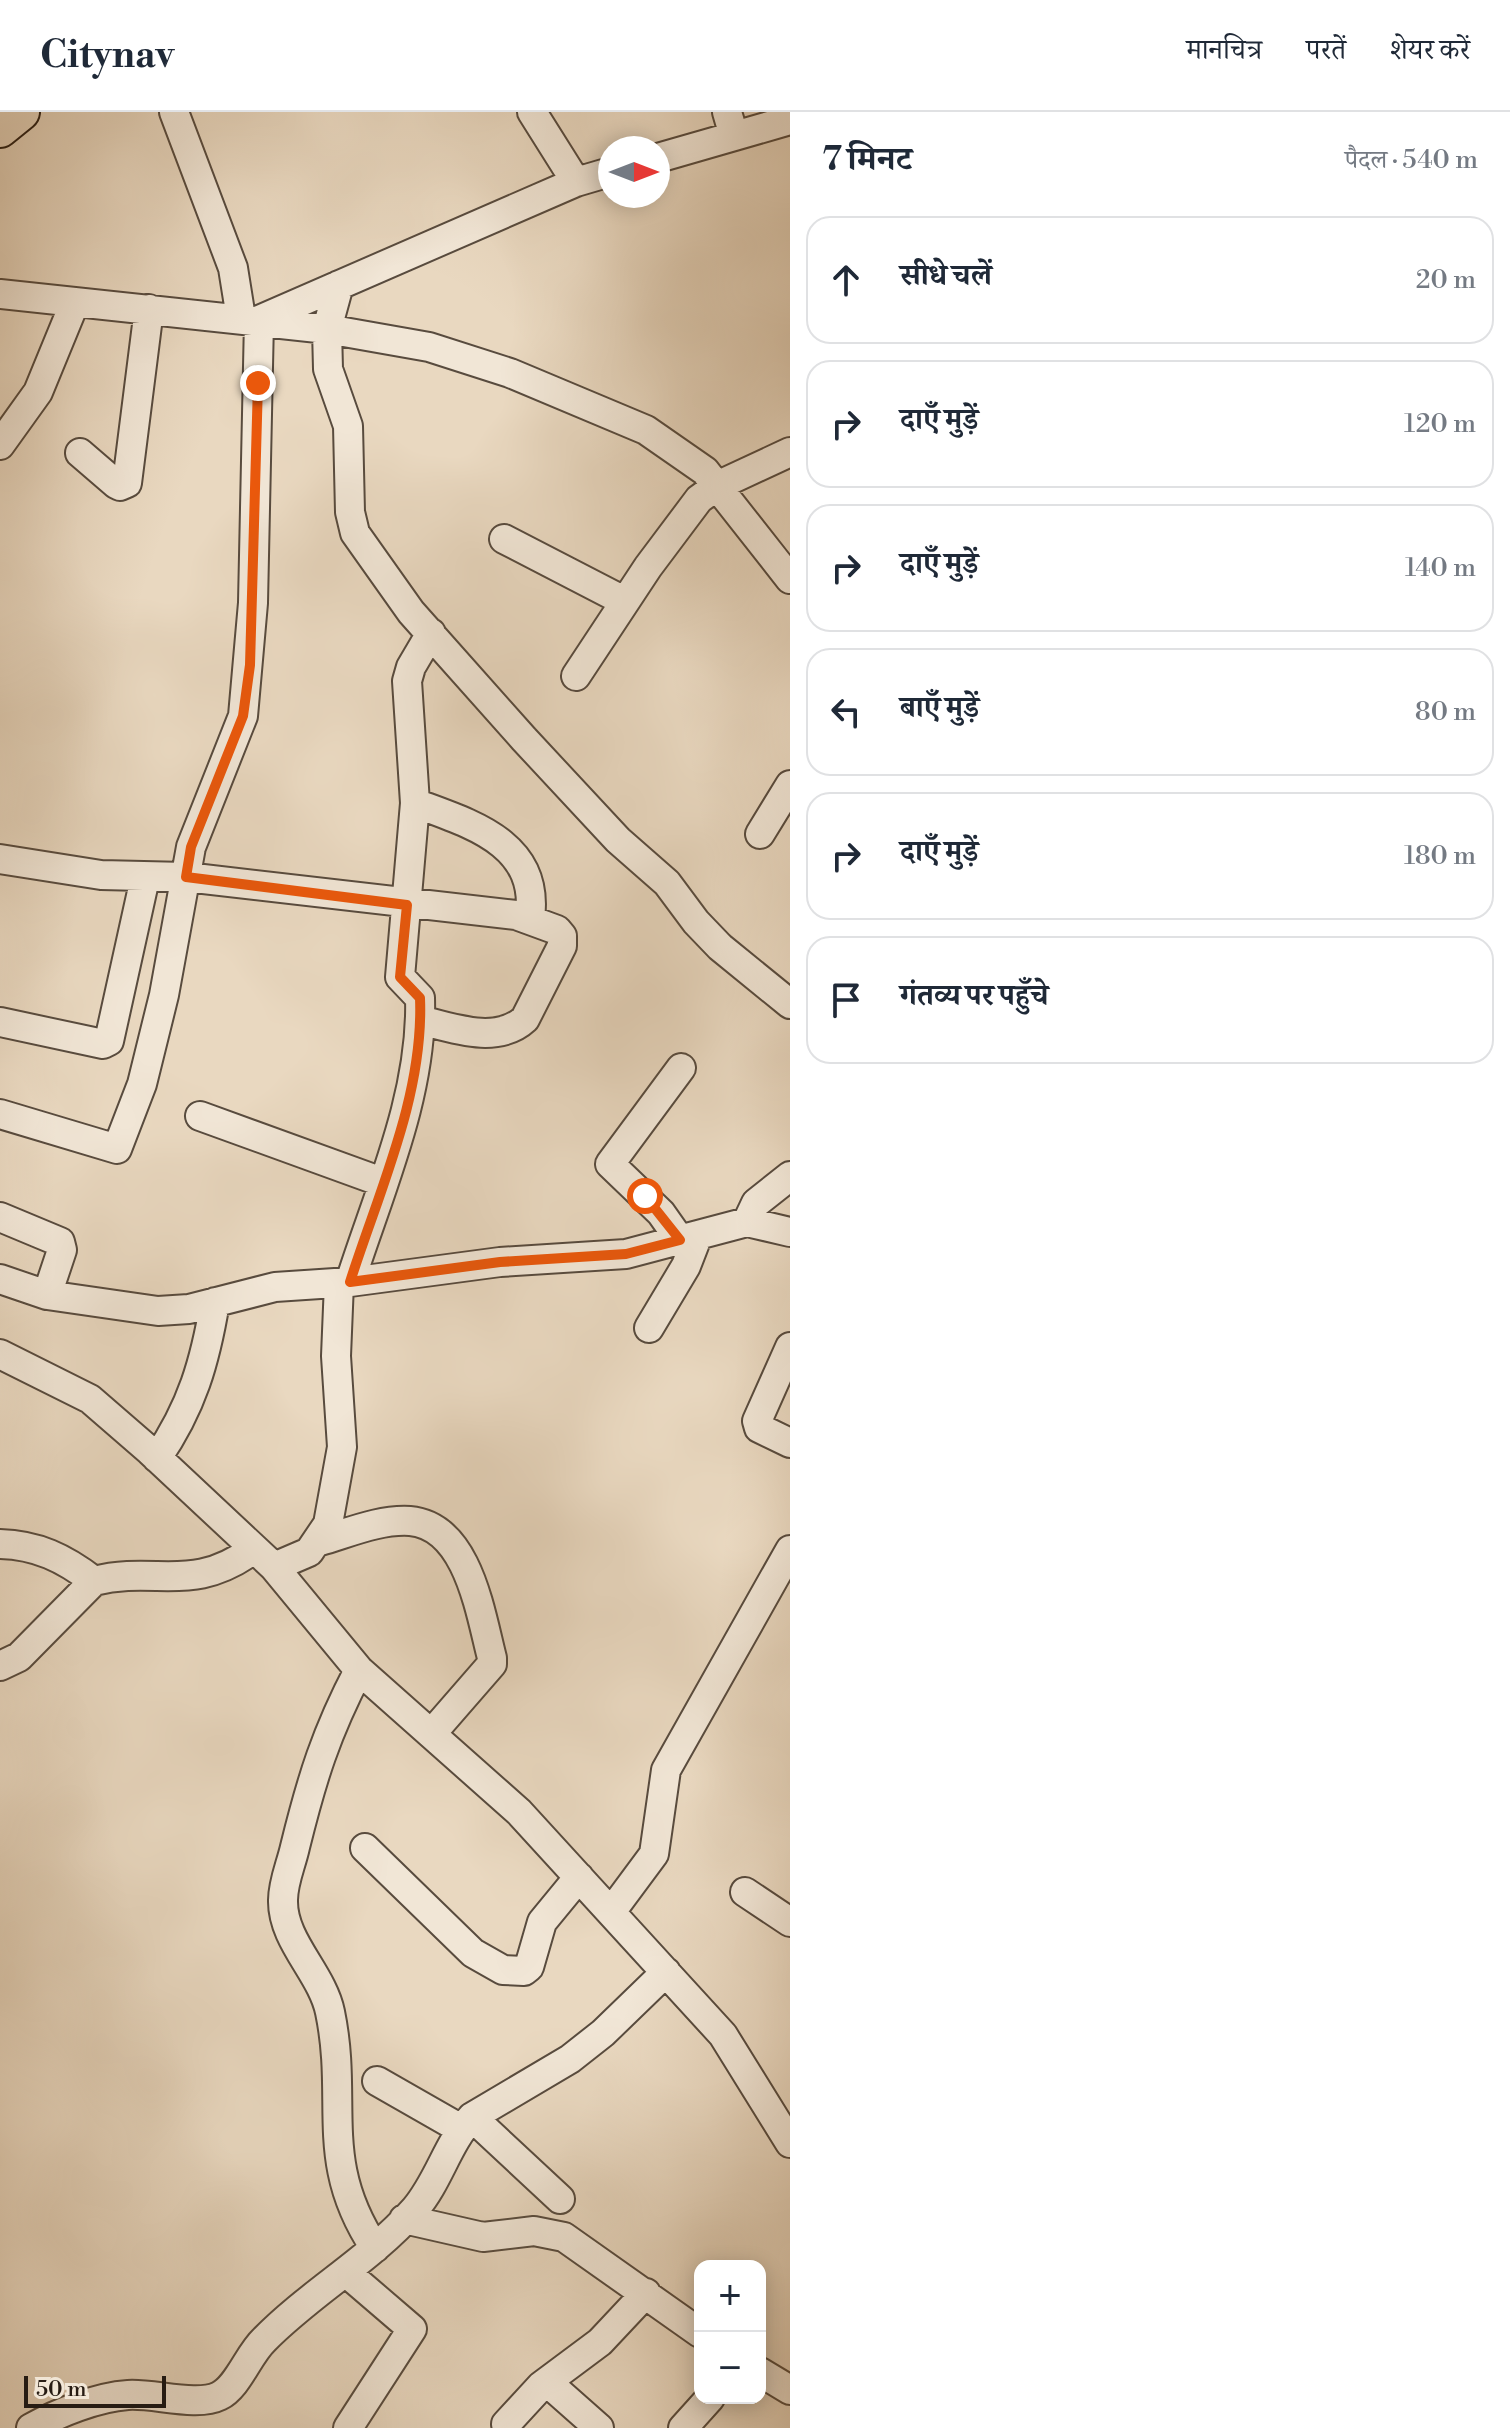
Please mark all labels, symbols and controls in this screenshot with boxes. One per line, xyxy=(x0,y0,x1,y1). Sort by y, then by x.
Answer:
text: Citynav xyxy=(40,32,174,79)
text: मानचित्र xyxy=(1186,33,1262,68)
text: परतें xyxy=(1306,33,1346,68)
text: शेयर करें xyxy=(1390,33,1470,68)
north arrow xyxy=(598,136,670,208)
text: 7 मिनट xyxy=(822,139,912,181)
text: पैदल · 540 m xyxy=(1345,144,1478,176)
text: सीधे चलें xyxy=(900,257,992,295)
icon: ahead xyxy=(824,258,868,302)
text: 20 m xyxy=(1416,264,1476,296)
route end xyxy=(240,365,276,401)
text: दाएँ मुड़ें xyxy=(900,401,978,439)
icon: right xyxy=(824,402,868,446)
text: 120 m xyxy=(1404,408,1476,440)
text: दाएँ मुड़ें xyxy=(900,545,978,583)
icon: right xyxy=(824,546,868,590)
text: 140 m xyxy=(1405,552,1476,584)
text: बाएँ मुड़ें xyxy=(900,689,979,727)
icon: left xyxy=(824,690,868,734)
text: 80 m xyxy=(1415,696,1476,728)
text: दाएँ मुड़ें xyxy=(900,833,978,871)
icon: right xyxy=(824,834,868,878)
text: 180 m xyxy=(1404,840,1476,872)
text: गंतव्य पर पहुँचे xyxy=(900,977,1048,1015)
icon: arrive xyxy=(824,978,868,1022)
route start xyxy=(627,1178,663,1214)
map controls xyxy=(694,2260,766,2404)
button: + xyxy=(694,2260,766,2332)
button: − xyxy=(694,2332,766,2404)
scale bar xyxy=(24,2372,166,2408)
text: 50 m xyxy=(36,2376,87,2403)

